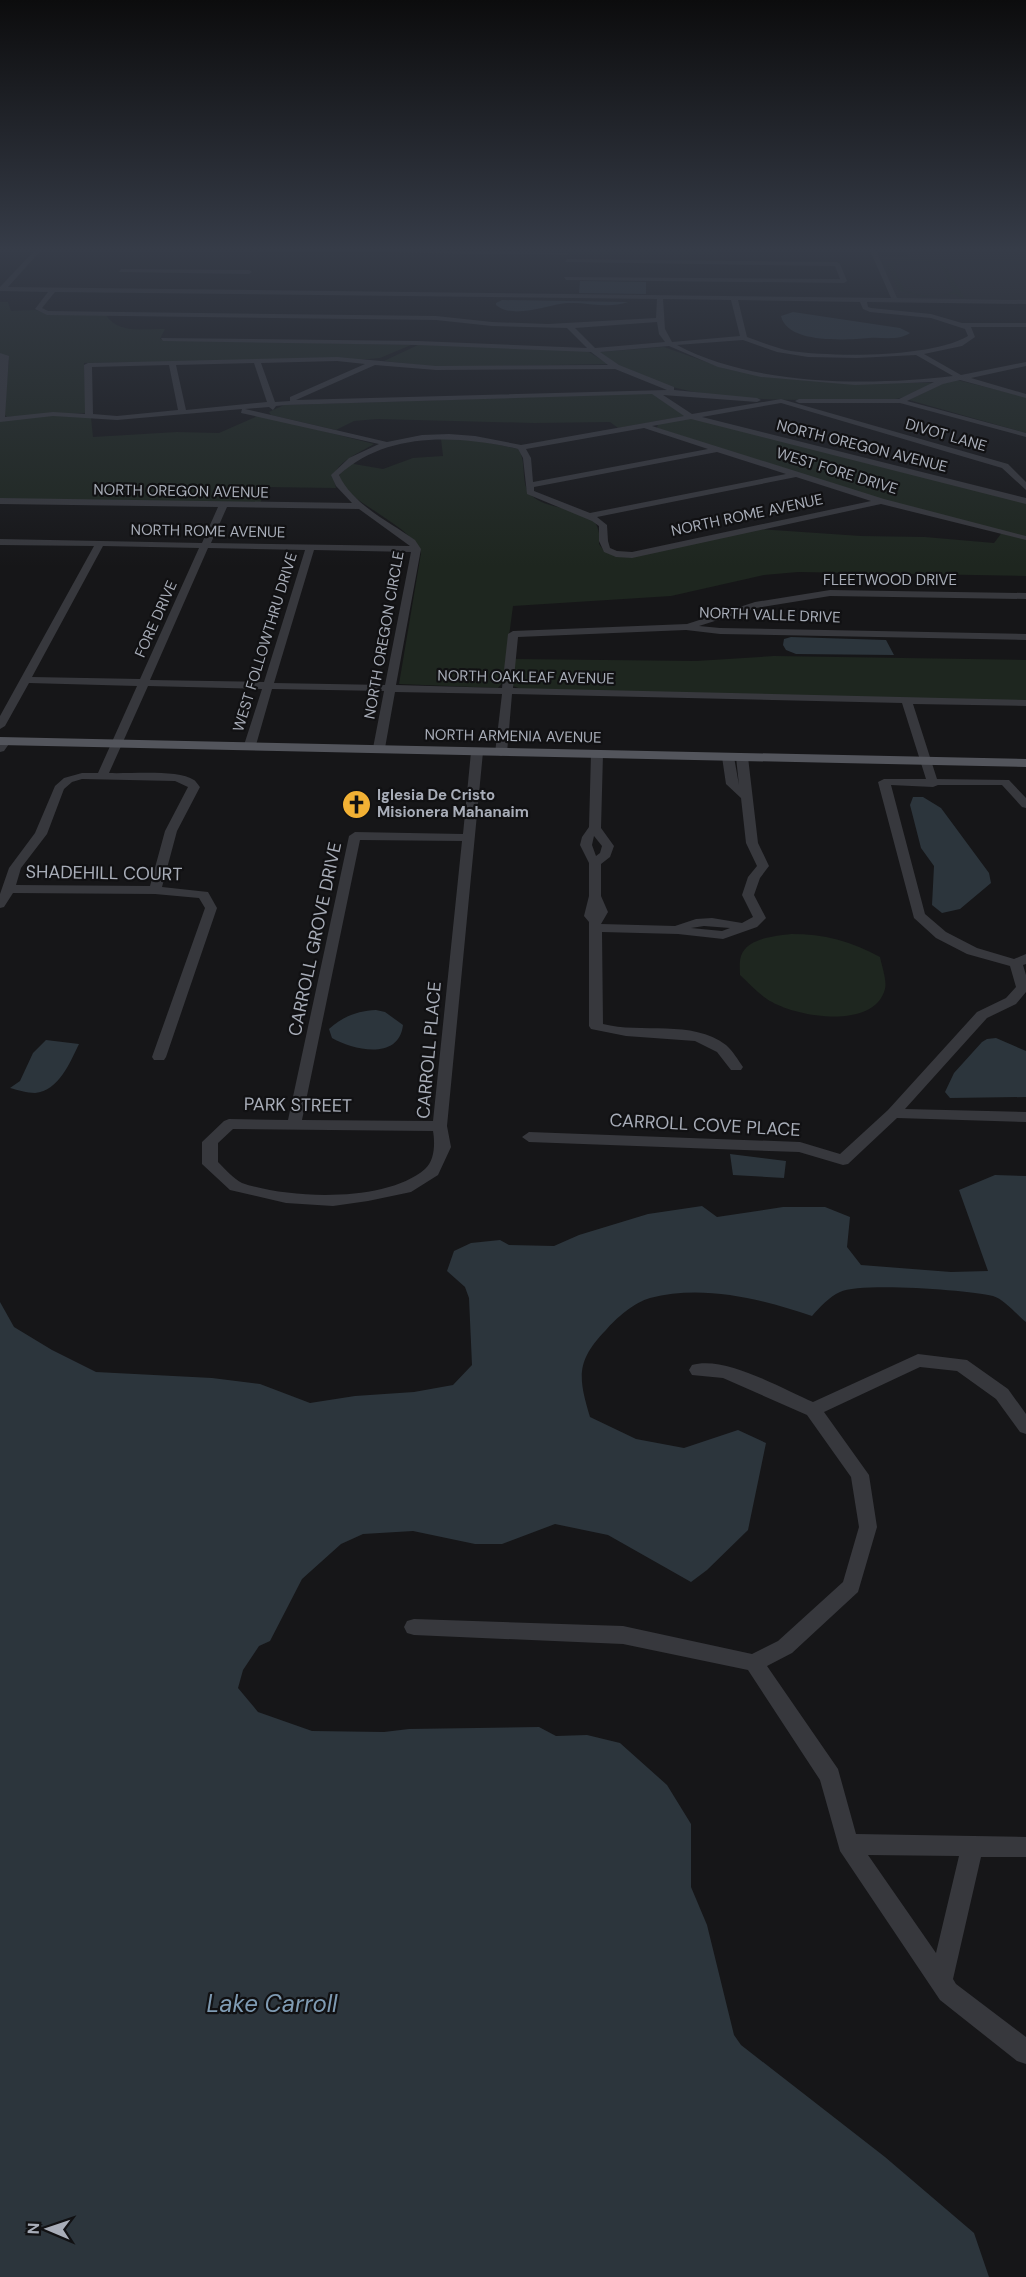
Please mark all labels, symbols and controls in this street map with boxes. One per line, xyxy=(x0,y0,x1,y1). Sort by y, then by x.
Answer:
street label: DIVOT LANE xyxy=(903,414,989,456)
street label: NORTH OREGON AVENUE xyxy=(774,415,950,477)
street label: WEST FORE DRIVE xyxy=(774,443,900,499)
street label: NORTH OREGON AVENUE xyxy=(93,479,269,503)
street label: NORTH ROME AVENUE xyxy=(669,489,825,541)
street label: NORTH ROME AVENUE xyxy=(130,520,286,542)
street label: NORTH OREGON CIRCLE xyxy=(359,549,409,721)
street label: WEST FOLLOWTHRU DRIVE xyxy=(228,550,302,734)
street label: FLEETWOOD DRIVE xyxy=(823,570,957,590)
street label: FORE DRIVE xyxy=(130,577,182,661)
street label: NORTH VALLE DRIVE xyxy=(699,603,841,627)
street label: NORTH OAKLEAF AVENUE xyxy=(437,665,615,689)
street label: NORTH ARMENIA AVENUE xyxy=(424,724,602,748)
place label: Iglesia De Cristo Misionera Mahanaim xyxy=(377,785,529,822)
church icon: Iglesia De Cristo Misionera Mahanaim xyxy=(340,788,372,820)
street label: CARROLL GROVE DRIVE xyxy=(283,840,347,1038)
street label: SHADEHILL COURT xyxy=(25,860,183,886)
street label: CARROLL PLACE xyxy=(411,980,447,1120)
street label: PARK STREET xyxy=(244,1092,352,1118)
street label: CARROLL COVE PLACE xyxy=(609,1108,801,1142)
water label: Lake Carroll xyxy=(207,1988,338,2019)
north arrow xyxy=(18,2199,78,2259)
text: N xyxy=(23,2222,44,2235)

